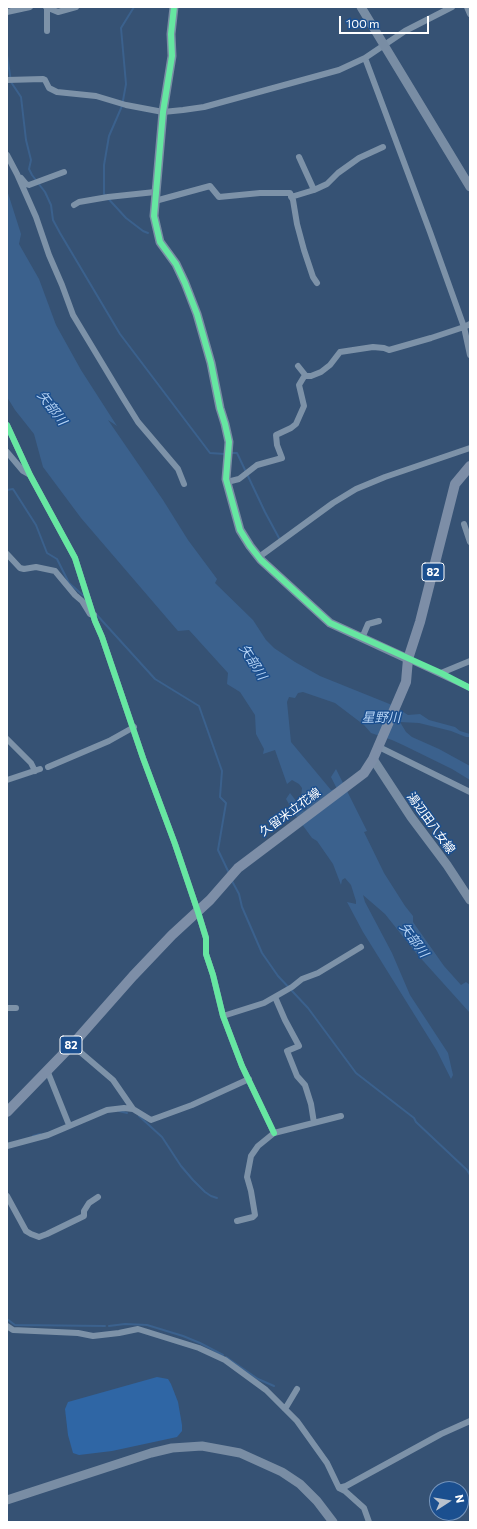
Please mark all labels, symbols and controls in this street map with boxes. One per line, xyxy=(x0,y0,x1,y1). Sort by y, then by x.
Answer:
scale bar xyxy=(341,8,431,34)
text: 100 m xyxy=(346,16,380,30)
water label: 矢部川 xyxy=(34,388,70,428)
road number: 82 xyxy=(422,563,444,581)
water label: 矢部川 xyxy=(236,641,270,683)
water label: 星野川 xyxy=(362,710,400,726)
street label: 久留米立花線 xyxy=(257,785,323,839)
street label: 湯辺田八女線 xyxy=(404,790,458,856)
water label: 矢部川 xyxy=(396,920,432,960)
road number: 82 xyxy=(60,1036,82,1054)
north arrow xyxy=(429,1481,469,1521)
text: N xyxy=(453,1493,467,1504)

